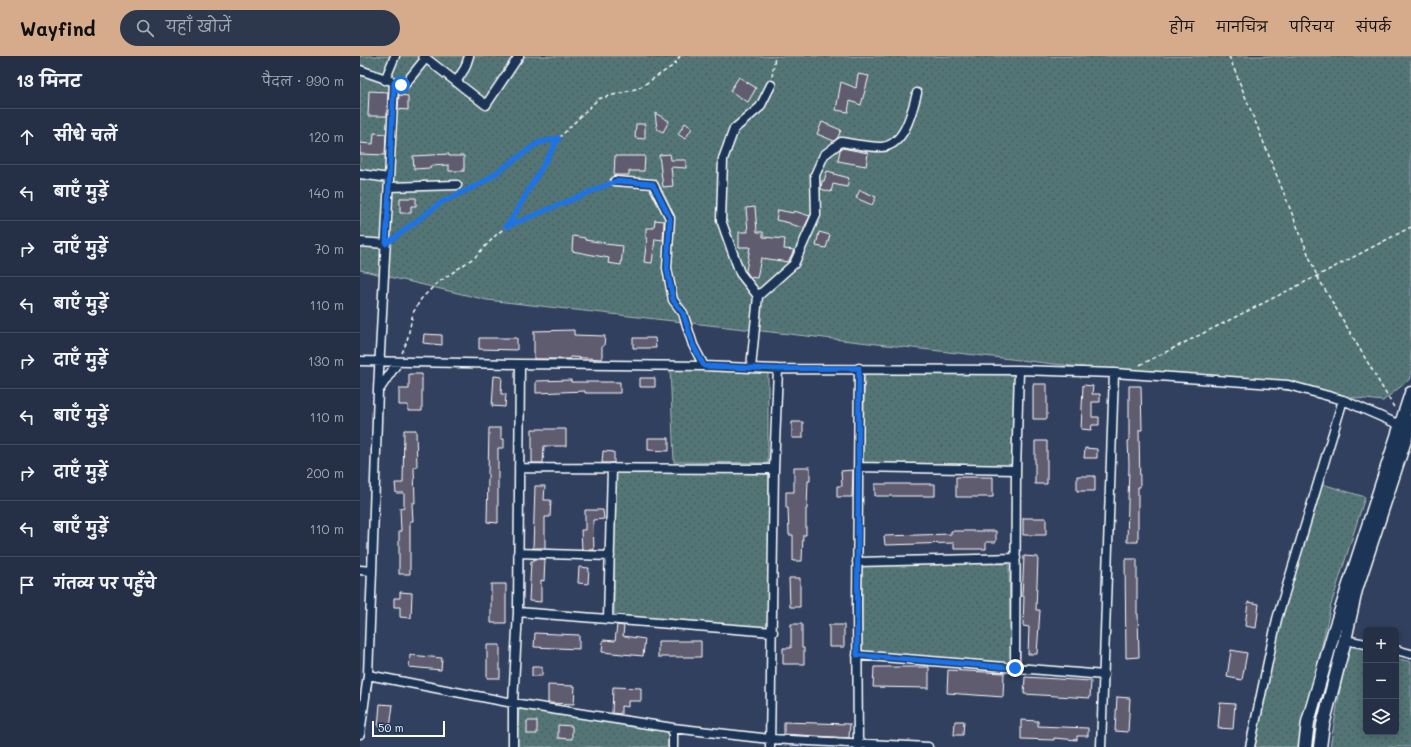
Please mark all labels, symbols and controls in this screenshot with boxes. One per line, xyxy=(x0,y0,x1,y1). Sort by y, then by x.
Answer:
search box xyxy=(120,10,400,46)
text: Wayfind xyxy=(20,16,96,41)
text: यहाँ खोजें xyxy=(166,16,231,36)
icon: search xyxy=(134,17,156,39)
text: होम xyxy=(1170,17,1194,36)
text: मानचित्र xyxy=(1216,17,1268,36)
text: परिचय xyxy=(1290,17,1334,36)
text: संपर्क xyxy=(1356,17,1391,36)
text: 13 मिनट xyxy=(16,69,81,91)
text: पैदल · 990 m xyxy=(262,72,344,89)
route start xyxy=(392,76,410,94)
text: सीधे चलें xyxy=(54,125,117,145)
icon: ahead xyxy=(16,126,38,148)
text: 120 m xyxy=(308,128,344,145)
text: बाएँ मुड़ें xyxy=(54,181,108,201)
icon: left xyxy=(16,182,38,204)
text: 140 m xyxy=(308,184,344,201)
text: दाएँ मुड़ें xyxy=(54,237,108,257)
icon: right xyxy=(16,238,38,260)
text: 70 m xyxy=(314,240,344,257)
text: बाएँ मुड़ें xyxy=(54,293,108,313)
icon: left xyxy=(16,294,38,316)
text: 110 m xyxy=(310,296,344,313)
text: दाएँ मुड़ें xyxy=(54,349,108,369)
icon: right xyxy=(16,350,38,372)
text: 130 m xyxy=(308,352,344,369)
text: बाएँ मुड़ें xyxy=(54,405,108,425)
icon: left xyxy=(16,406,38,428)
text: 110 m xyxy=(310,408,344,425)
text: दाएँ मुड़ें xyxy=(54,461,108,481)
icon: right xyxy=(16,462,38,484)
text: 200 m xyxy=(306,464,344,481)
text: बाएँ मुड़ें xyxy=(54,517,108,537)
icon: left xyxy=(16,518,38,540)
text: 110 m xyxy=(310,520,344,537)
text: गंतव्य पर पहुँचे xyxy=(54,573,156,593)
icon: arrive xyxy=(16,574,38,596)
map controls xyxy=(1363,627,1399,735)
button: + xyxy=(1363,627,1399,663)
route end xyxy=(1006,659,1024,677)
button: − xyxy=(1363,663,1399,699)
button: layers xyxy=(1363,699,1399,735)
scale bar xyxy=(372,719,445,738)
text: 50 m xyxy=(378,720,404,735)

